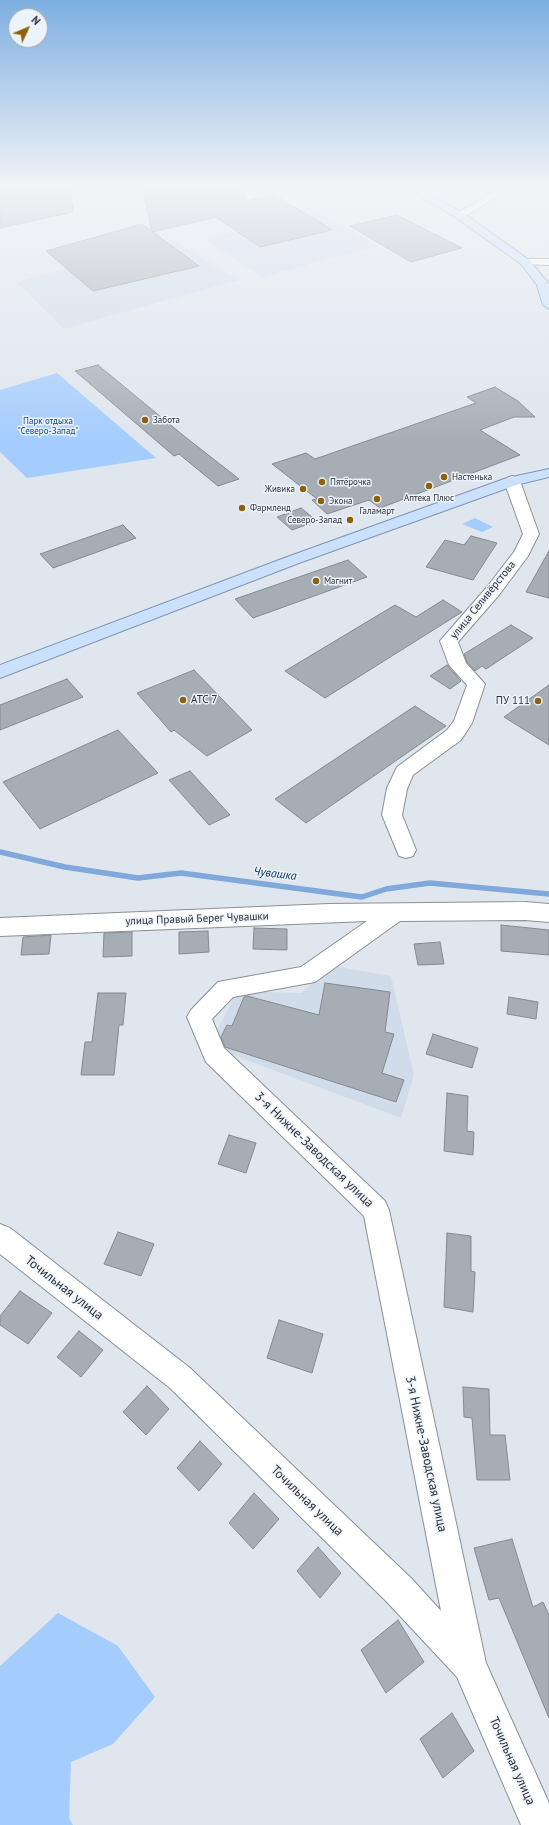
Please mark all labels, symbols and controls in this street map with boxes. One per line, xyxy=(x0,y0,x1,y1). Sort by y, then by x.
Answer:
north arrow xyxy=(8,8,48,48)
text: N xyxy=(28,13,43,28)
marker: Забота xyxy=(140,415,150,425)
place label: Забота xyxy=(153,415,180,425)
park label: Парк отдыха "Северо-Запад" xyxy=(18,416,78,437)
marker: Настенька xyxy=(439,472,449,482)
place label: Настенька xyxy=(452,472,492,482)
marker: Пятёрочка xyxy=(317,477,327,487)
place label: Пятёрочка xyxy=(330,477,371,487)
marker: Аптека Плюс xyxy=(424,481,434,491)
place label: Живика xyxy=(265,484,295,494)
marker: Живика xyxy=(298,484,308,494)
place label: Аптека Плюс xyxy=(404,493,454,503)
marker: Галамарт xyxy=(372,494,382,504)
marker: Экона xyxy=(316,496,326,506)
place label: Экона xyxy=(329,496,353,506)
marker: Фармленд xyxy=(237,503,247,513)
place label: Фармленд xyxy=(250,503,291,513)
place label: Галамарт xyxy=(359,506,395,516)
place label: Северо-Запад xyxy=(287,515,342,525)
marker: Северо-Запад xyxy=(345,515,355,525)
street label: улица Селивёрстова xyxy=(447,558,519,642)
marker: Магнит xyxy=(311,576,321,586)
place label: Магнит xyxy=(324,576,352,586)
place label: АТС 7 xyxy=(191,693,217,707)
place label: ПУ 111 xyxy=(496,694,530,708)
marker: АТС 7 xyxy=(178,695,188,705)
marker: ПУ 111 xyxy=(533,696,543,706)
water label: Чувашка xyxy=(253,864,297,884)
street label: улица Правый Берег Чувашки xyxy=(125,910,269,928)
street label: 3-я Нижне-Заводская улица xyxy=(251,1089,377,1211)
street label: Точильная улица xyxy=(22,1253,106,1323)
street label: 3-я Нижне-Заводская улица xyxy=(402,1374,450,1534)
street label: Точильная улица xyxy=(268,1462,346,1540)
street label: Точильная улица xyxy=(486,1715,538,1807)

